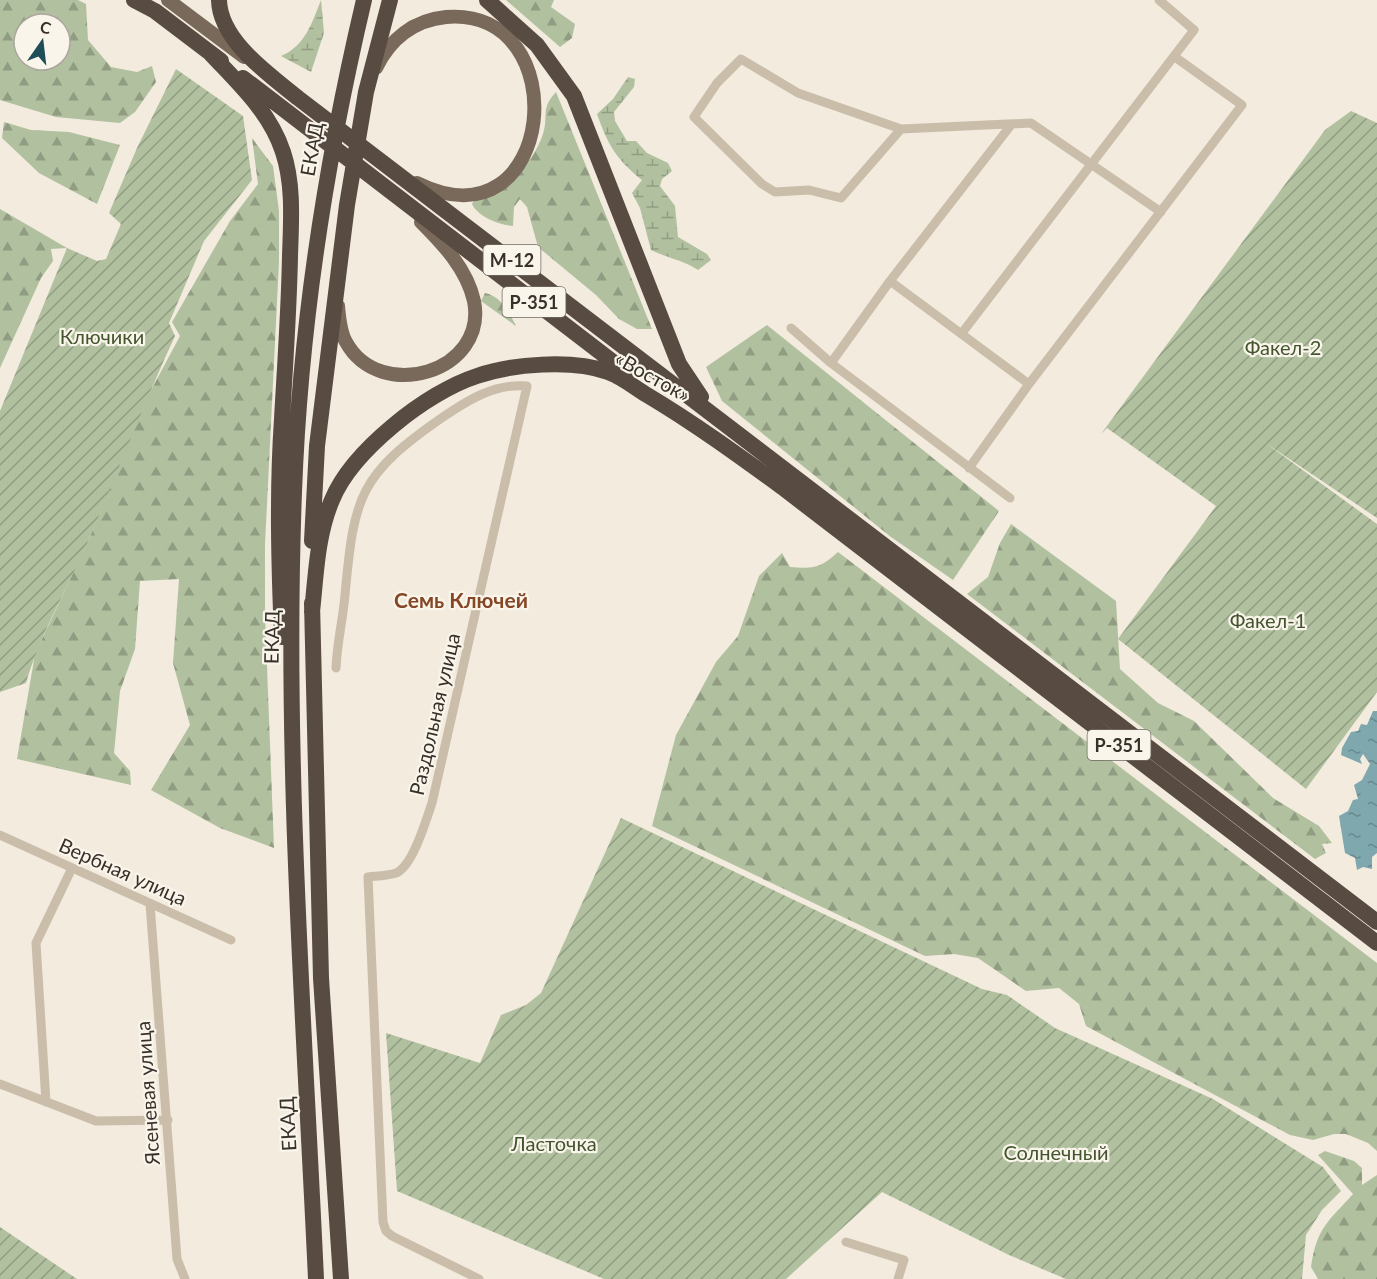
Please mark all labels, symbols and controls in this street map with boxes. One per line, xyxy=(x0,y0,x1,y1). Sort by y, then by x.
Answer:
north arrow xyxy=(12,12,72,72)
text: С xyxy=(38,16,54,38)
street label: ЕКАД xyxy=(294,120,328,178)
road number: М-12 xyxy=(484,245,540,275)
road number: Р-351 xyxy=(502,287,566,317)
park label: Ключики xyxy=(60,324,144,348)
park label: Факел-2 xyxy=(1245,335,1321,359)
street label: «Восток» xyxy=(611,346,695,406)
district label: Семь Ключей xyxy=(394,587,528,612)
park label: Факел-1 xyxy=(1230,608,1306,632)
street label: ЕКАД xyxy=(259,609,283,664)
street label: Раздольная улица xyxy=(404,630,464,798)
road number: Р-351 xyxy=(1088,730,1150,760)
street label: Вербная улица xyxy=(56,832,190,910)
street label: Ясеневая улица xyxy=(130,1020,164,1167)
street label: ЕКАД xyxy=(274,1096,300,1152)
park label: Ласточка xyxy=(510,1131,597,1155)
park label: Солнечный xyxy=(1003,1140,1109,1164)

